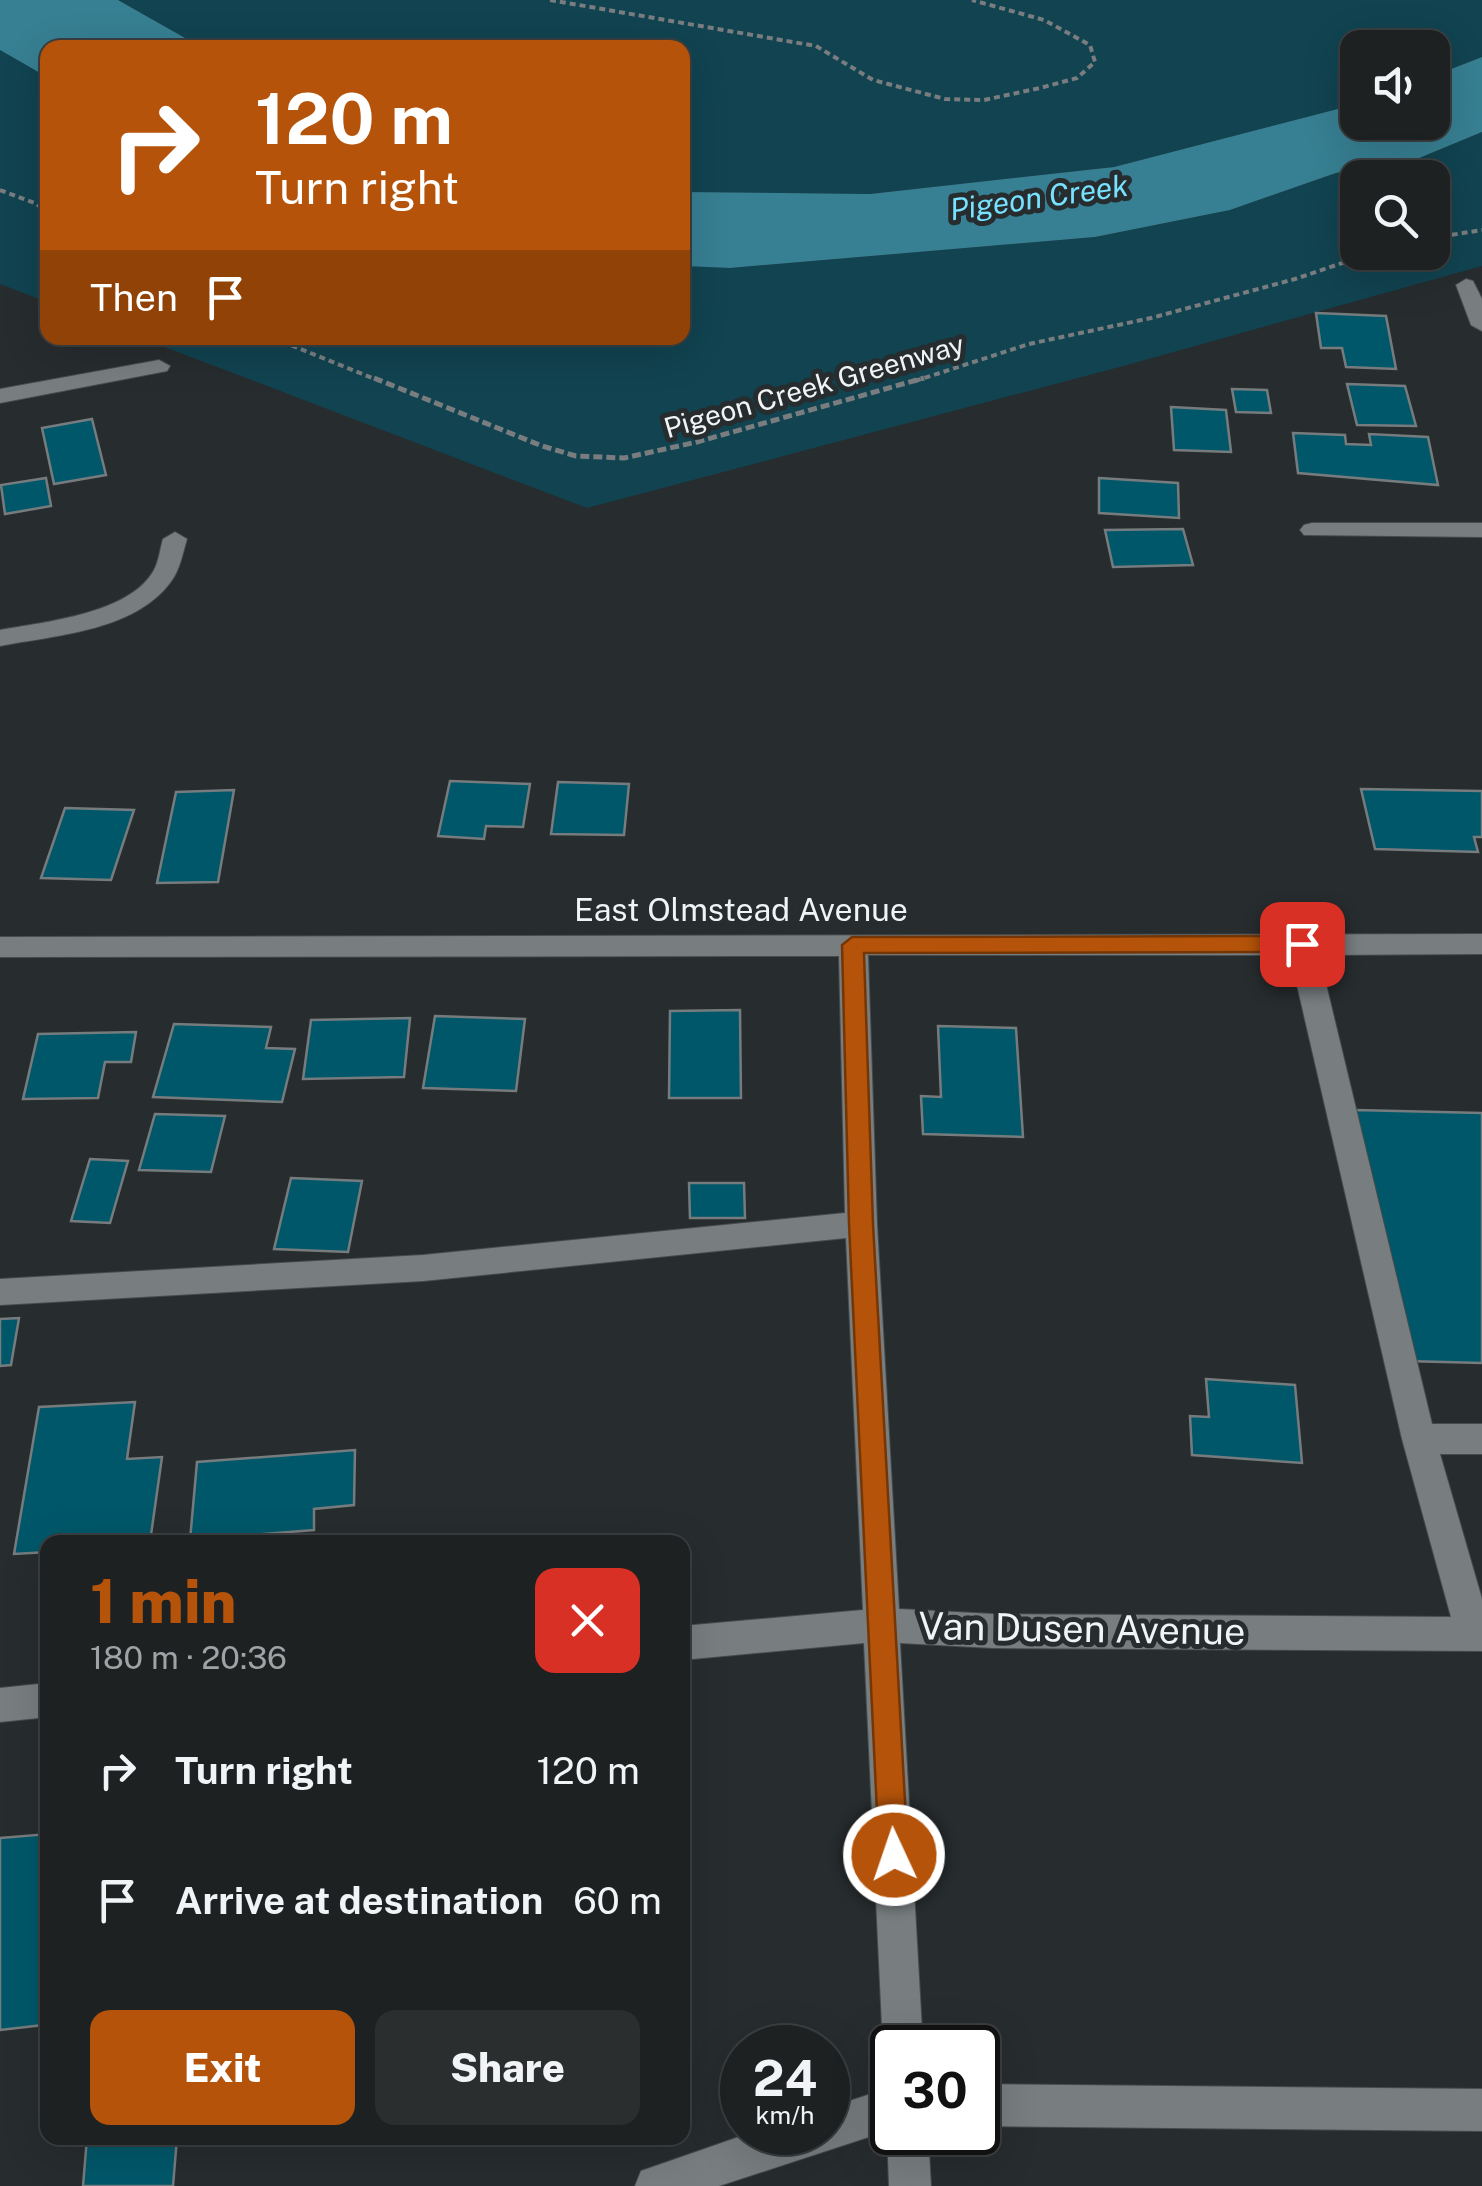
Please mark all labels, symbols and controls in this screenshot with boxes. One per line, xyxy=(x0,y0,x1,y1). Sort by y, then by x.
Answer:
map controls xyxy=(1340,30,1450,270)
button: sound xyxy=(1340,30,1450,140)
text: 120 m xyxy=(255,77,453,160)
icon: right xyxy=(90,80,220,210)
button: search xyxy=(1340,160,1450,270)
text: Turn right xyxy=(255,161,459,214)
water label: Pigeon Creek xyxy=(947,167,1131,227)
icon: arrive xyxy=(198,270,253,325)
text: Then xyxy=(90,275,178,320)
street label: Pigeon Creek Greenway xyxy=(660,327,968,444)
street label: East Olmstead Avenue xyxy=(574,891,908,928)
pin xyxy=(1260,902,1345,987)
icon: arrive xyxy=(1275,917,1330,972)
text: 1 min xyxy=(90,1566,237,1637)
button: close xyxy=(535,1568,640,1673)
street label: Van Dusen Avenue xyxy=(918,1603,1246,1654)
text: 180 m · 20:36 xyxy=(90,1639,287,1676)
icon: right xyxy=(90,1743,145,1798)
text: Turn right xyxy=(175,1748,353,1793)
text: 120 m xyxy=(537,1748,640,1793)
position arrow xyxy=(842,1803,946,1907)
icon: arrive xyxy=(90,1873,145,1928)
text: Arrive at destination xyxy=(175,1878,543,1923)
text: 60 m xyxy=(573,1878,662,1923)
button: Exit xyxy=(90,2010,355,2125)
button: Share xyxy=(375,2010,640,2125)
speed limit sign: 30 xyxy=(870,2025,1000,2155)
text: 24 xyxy=(753,2048,817,2107)
text: km/h xyxy=(756,2100,814,2130)

